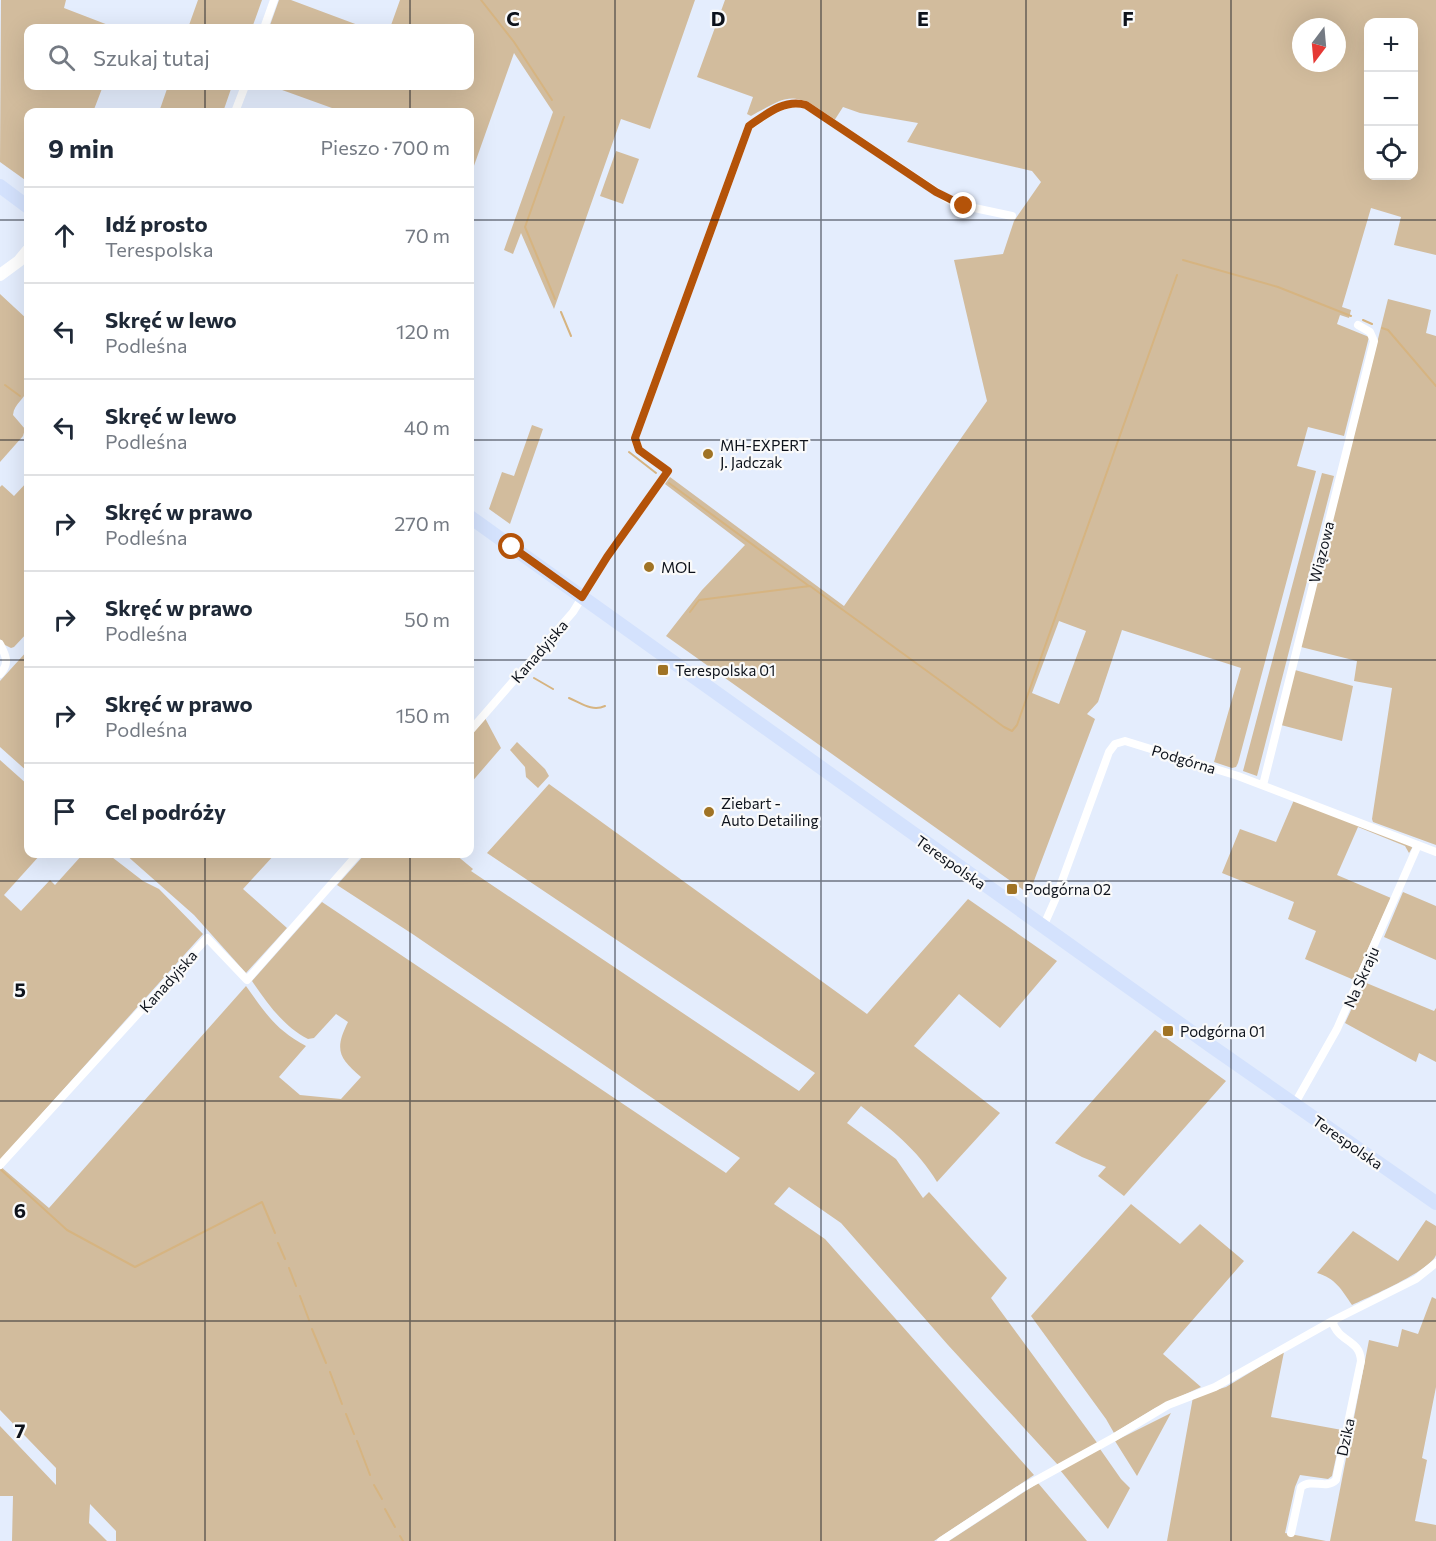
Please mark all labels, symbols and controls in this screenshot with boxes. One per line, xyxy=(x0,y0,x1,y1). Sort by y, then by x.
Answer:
text: C xyxy=(506,6,520,30)
text: D xyxy=(711,6,725,30)
text: E xyxy=(917,6,929,30)
text: F xyxy=(1122,6,1134,30)
north arrow xyxy=(1292,18,1346,72)
map controls xyxy=(1364,18,1418,180)
button: + xyxy=(1364,18,1418,72)
search box xyxy=(24,24,474,90)
icon: search xyxy=(45,41,78,74)
text: Szukaj tutaj xyxy=(93,44,210,71)
button: − xyxy=(1364,72,1418,126)
button: locate xyxy=(1364,126,1418,180)
text: 9 min xyxy=(48,132,114,163)
text: Pieszo · 700 m xyxy=(321,135,450,159)
route end xyxy=(950,192,976,218)
text: Idź prosto xyxy=(105,210,208,237)
icon: ahead xyxy=(48,219,81,252)
text: 70 m xyxy=(405,223,450,247)
text: Terespolska xyxy=(105,237,213,261)
text: Skręć w lewo xyxy=(105,306,237,333)
icon: left xyxy=(48,315,81,348)
text: 120 m xyxy=(396,319,450,343)
text: Podleśna xyxy=(105,333,187,357)
text: Skręć w lewo xyxy=(105,402,237,429)
icon: left xyxy=(48,411,81,444)
text: 40 m xyxy=(404,415,450,439)
text: Podleśna xyxy=(105,429,187,453)
place label: MH-EXPERT J. Jadczak xyxy=(720,436,809,471)
marker: MH-EXPERT J. Jadczak xyxy=(701,447,715,461)
text: Skręć w prawo xyxy=(105,498,253,525)
icon: right xyxy=(48,507,81,540)
text: 270 m xyxy=(394,511,450,535)
street label: Wiązowa xyxy=(1305,519,1337,585)
text: Podleśna xyxy=(105,525,187,549)
route start xyxy=(498,533,524,559)
place label: MOL xyxy=(661,558,696,576)
marker: MOL xyxy=(642,560,656,574)
text: Skręć w prawo xyxy=(105,594,253,621)
icon: right xyxy=(48,603,81,636)
text: 50 m xyxy=(404,607,450,631)
street label: Kanadyjska xyxy=(507,616,571,686)
text: Podleśna xyxy=(105,621,187,645)
place label: Terespolska 01 xyxy=(675,661,775,679)
marker: Terespolska 01 xyxy=(656,663,670,677)
text: Skręć w prawo xyxy=(105,690,253,717)
icon: right xyxy=(48,699,81,732)
text: 150 m xyxy=(396,703,450,727)
text: Podleśna xyxy=(105,717,187,741)
street label: Podgórna xyxy=(1150,741,1218,777)
place label: Ziebart - Auto Detailing xyxy=(721,794,819,829)
icon: arrive xyxy=(48,795,81,828)
text: Cel podróży xyxy=(105,798,226,825)
marker: Ziebart - Auto Detailing xyxy=(702,805,716,819)
street label: Terespolska xyxy=(913,831,989,893)
place label: Podgórna 02 xyxy=(1024,880,1111,898)
marker: Podgórna 02 xyxy=(1005,882,1019,896)
street label: Na Skraju xyxy=(1340,944,1382,1010)
street label: Kanadyjska xyxy=(135,946,201,1016)
text: 5 xyxy=(14,977,26,1001)
place label: Podgórna 01 xyxy=(1180,1022,1265,1040)
marker: Podgórna 01 xyxy=(1161,1024,1175,1038)
street label: Terespolska xyxy=(1310,1111,1386,1173)
text: 6 xyxy=(14,1198,26,1222)
street label: Dzika xyxy=(1332,1416,1358,1458)
text: 7 xyxy=(15,1418,26,1442)

